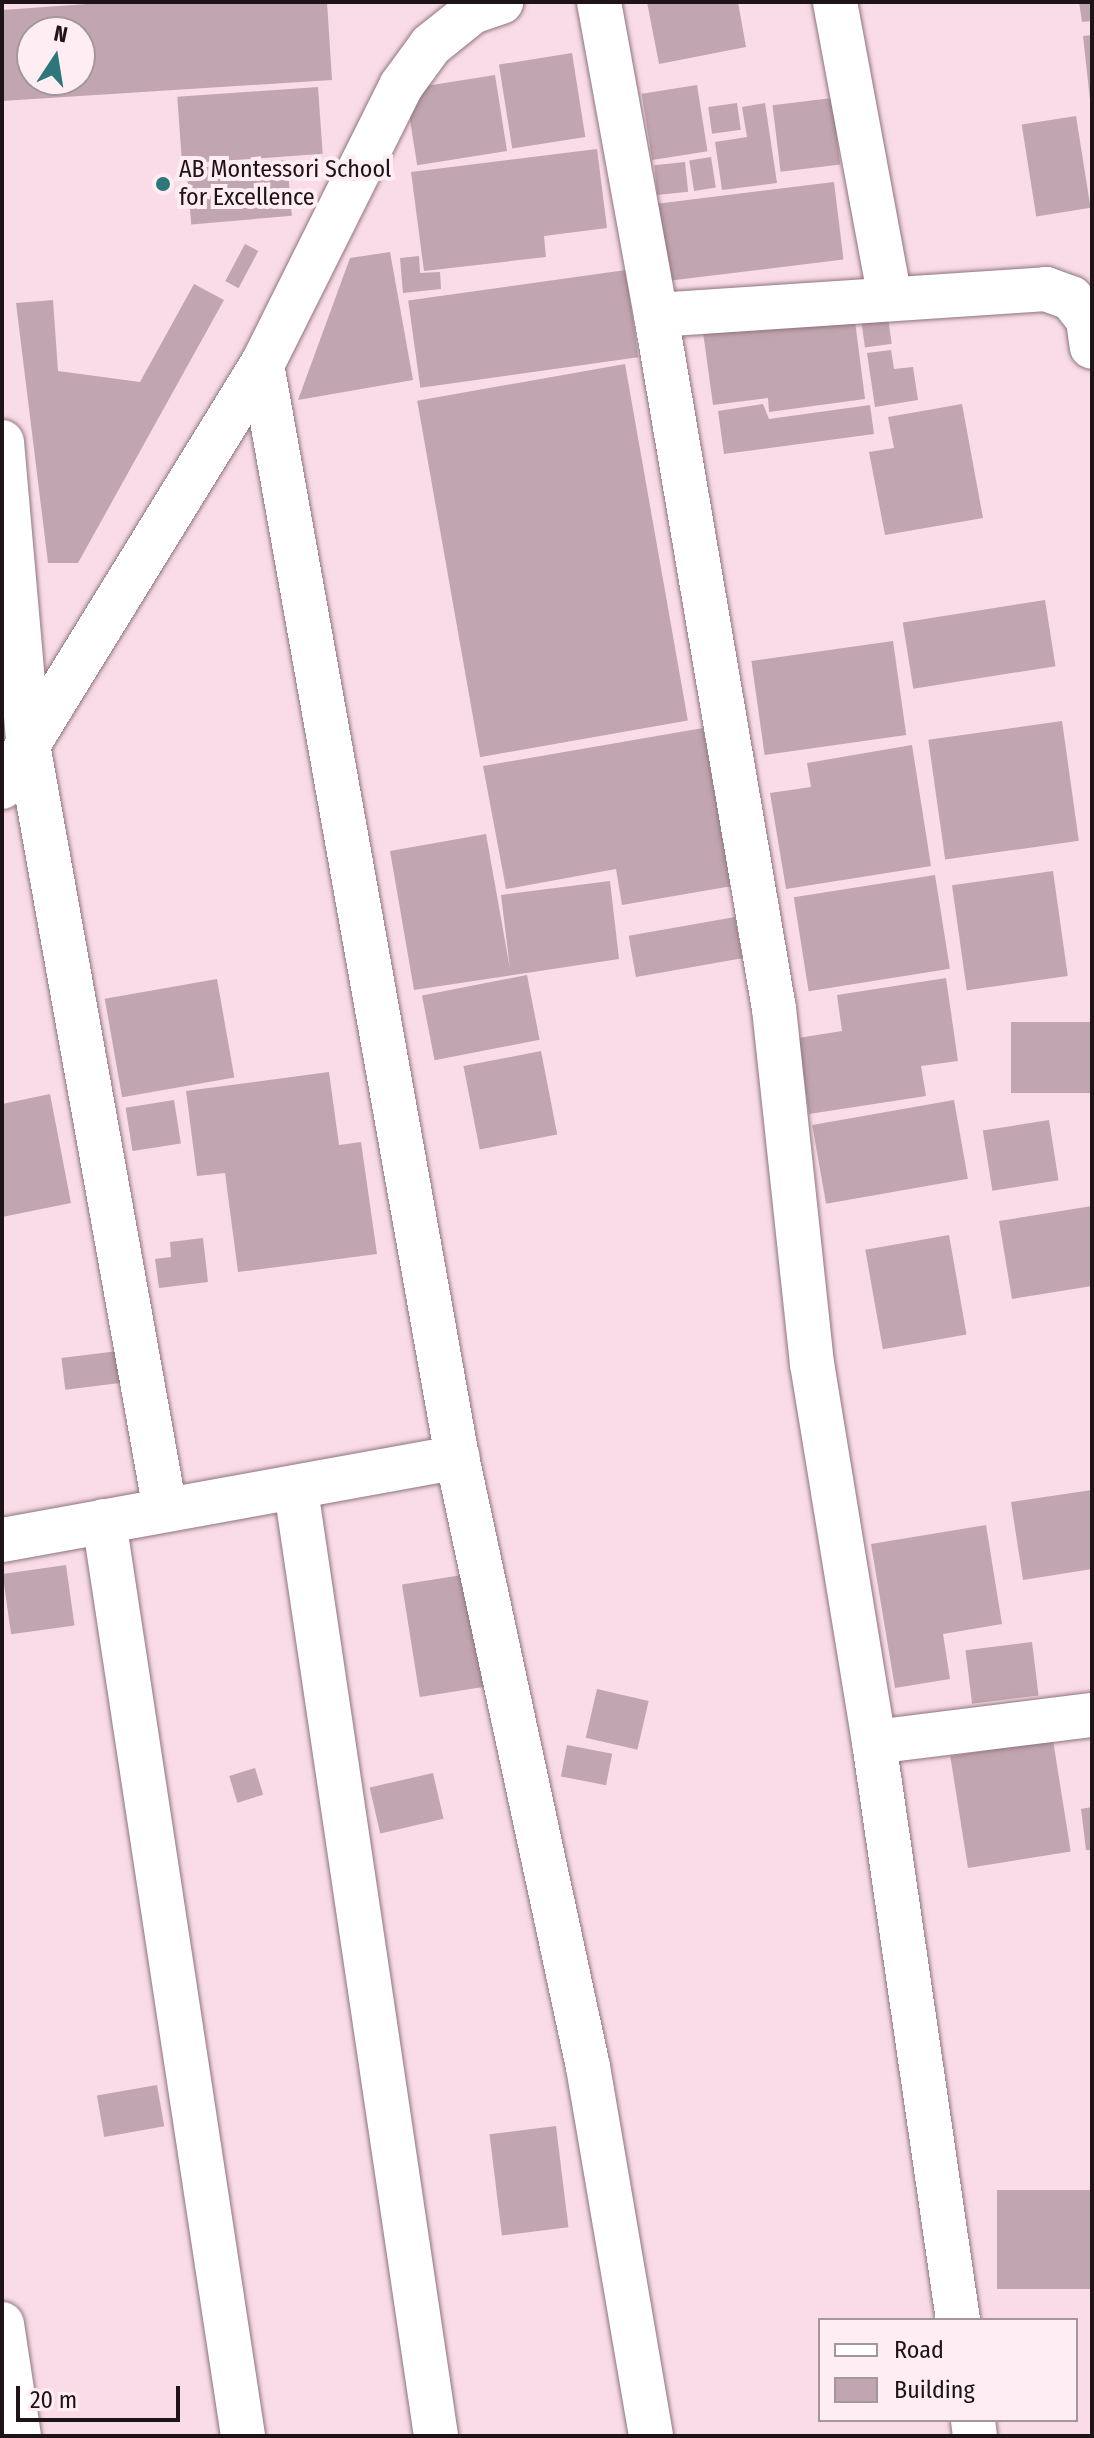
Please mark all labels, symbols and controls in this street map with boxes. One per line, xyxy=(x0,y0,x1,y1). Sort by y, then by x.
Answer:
north arrow xyxy=(16,16,96,96)
text: N xyxy=(51,19,70,49)
place label: AB Montessori School for Excellence xyxy=(179,156,391,212)
marker: AB Montessori School for Excellence xyxy=(154,175,172,193)
legend xyxy=(818,2318,1078,2422)
text: Road xyxy=(894,2336,944,2364)
scale bar xyxy=(20,2370,184,2420)
text: Building xyxy=(894,2376,975,2404)
text: 20 m xyxy=(30,2386,77,2414)

